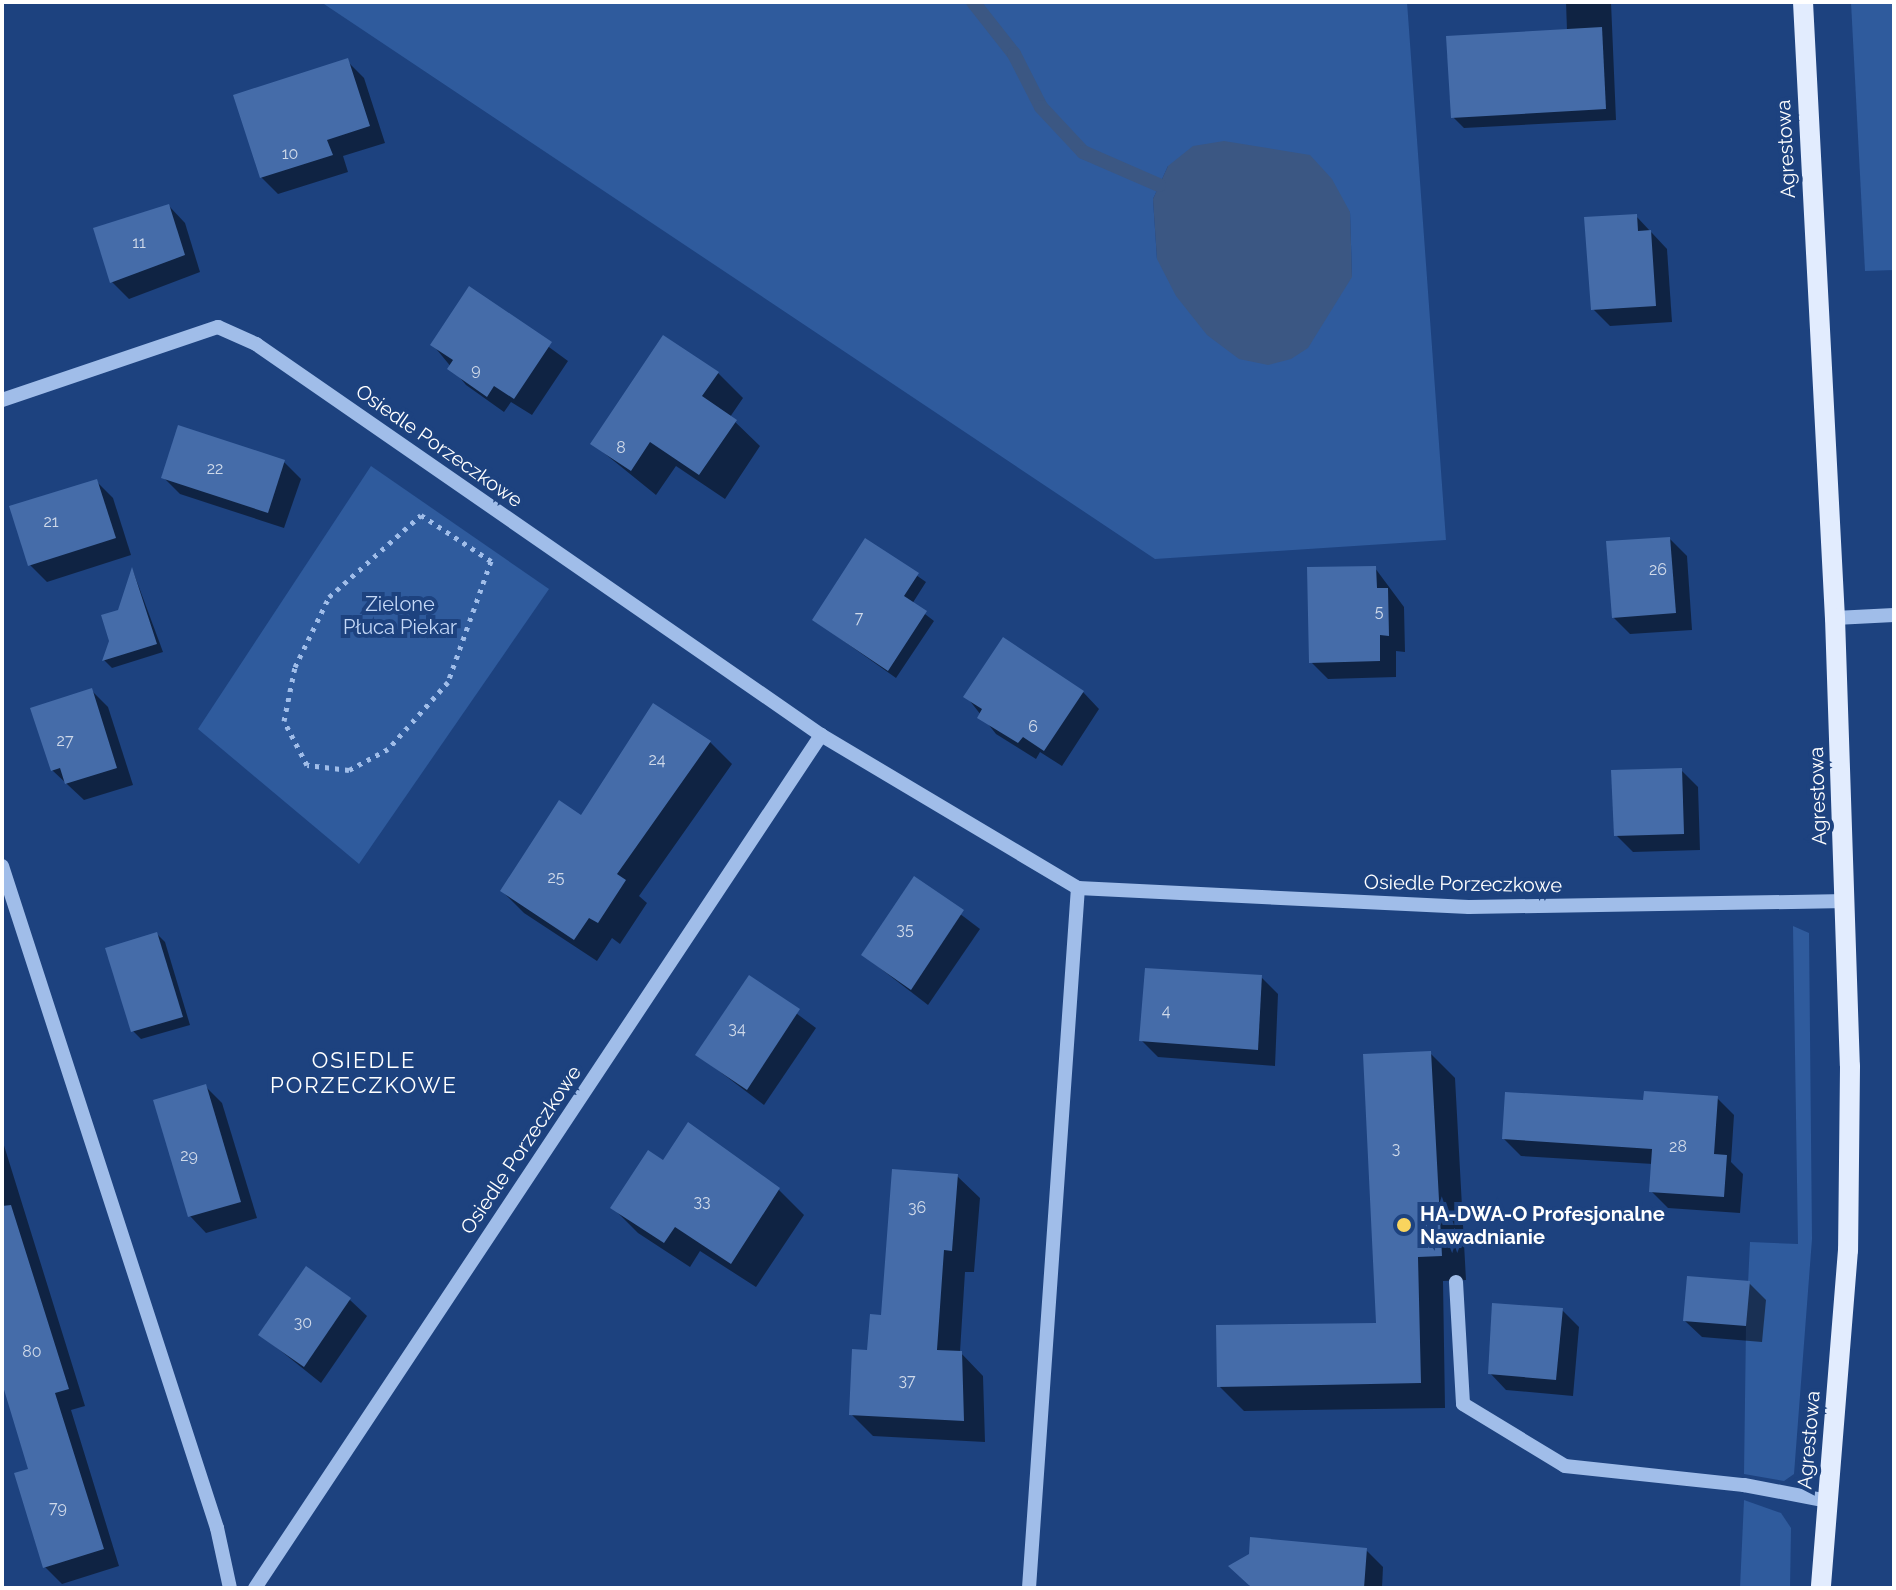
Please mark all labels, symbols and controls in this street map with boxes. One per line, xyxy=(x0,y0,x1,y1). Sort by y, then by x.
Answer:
street label: Agrestowa xyxy=(1771,99,1801,199)
house number: 10 xyxy=(282,144,298,164)
house number: 11 xyxy=(132,233,146,253)
house number: 9 xyxy=(471,360,481,380)
street label: Osiedle Porzeczkowe xyxy=(351,379,527,513)
house number: 8 xyxy=(616,438,626,458)
house number: 22 xyxy=(207,459,223,479)
house number: 21 xyxy=(43,512,59,532)
house number: 26 xyxy=(1649,560,1667,580)
park label: Zielone Płuca Piekar xyxy=(343,593,457,640)
house number: 5 xyxy=(1375,602,1383,622)
house number: 7 xyxy=(855,608,863,628)
house number: 6 xyxy=(1028,717,1038,737)
house number: 27 xyxy=(57,731,73,751)
street label: Agrestowa xyxy=(1804,746,1832,846)
house number: 24 xyxy=(648,750,666,770)
house number: 25 xyxy=(547,868,565,888)
street label: Osiedle Porzeczkowe xyxy=(1364,870,1562,898)
house number: 35 xyxy=(896,920,914,940)
house number: 4 xyxy=(1162,1001,1170,1021)
house number: 34 xyxy=(728,1019,746,1039)
district label: OSIEDLE PORZECZKOWE xyxy=(270,1047,458,1098)
street label: Osiedle Porzeczkowe xyxy=(456,1061,586,1239)
house number: 28 xyxy=(1669,1137,1687,1157)
house number: 3 xyxy=(1392,1139,1400,1159)
house number: 29 xyxy=(180,1146,198,1166)
house number: 33 xyxy=(693,1192,711,1212)
house number: 36 xyxy=(908,1198,926,1218)
place label: HA-DWA-O Profesjonalne Nawadnianie xyxy=(1420,1202,1665,1249)
marker: HA-DWA-O Profesjonalne Nawadnianie xyxy=(1395,1216,1413,1234)
house number: 30 xyxy=(294,1313,312,1333)
house number: 80 xyxy=(22,1342,42,1362)
house number: 37 xyxy=(898,1371,916,1391)
street label: Agrestowa xyxy=(1793,1390,1825,1490)
house number: 79 xyxy=(49,1498,67,1518)

